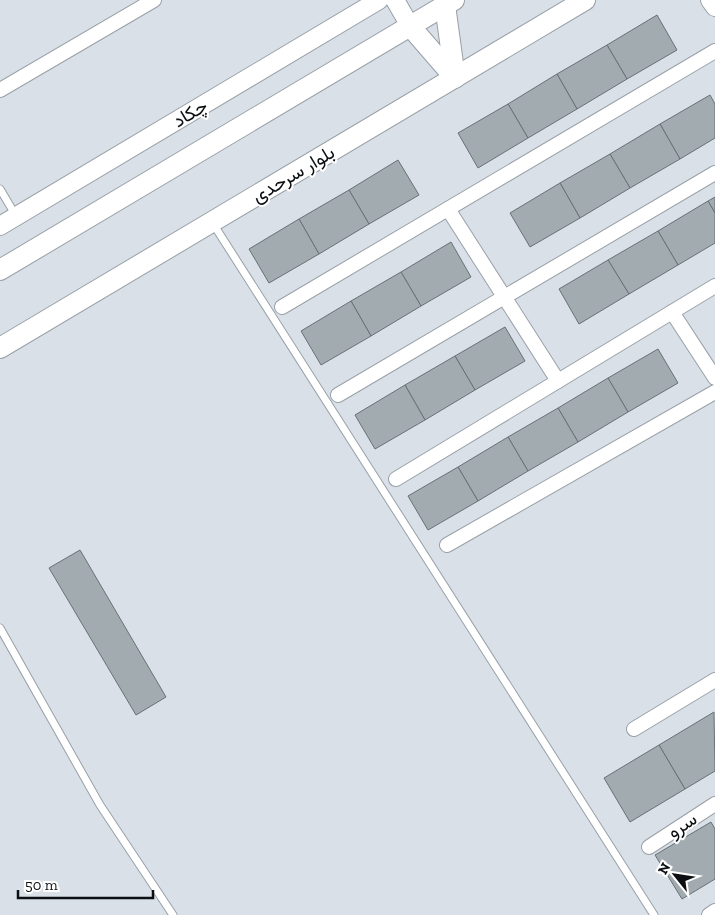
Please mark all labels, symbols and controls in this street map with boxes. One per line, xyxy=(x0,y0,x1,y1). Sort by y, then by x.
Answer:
street label: چکاد xyxy=(168,94,213,134)
street label: بلوار سرحدی xyxy=(247,140,339,208)
street label: سرو xyxy=(663,807,701,843)
north arrow xyxy=(650,850,700,900)
text: N xyxy=(654,860,674,878)
scale bar xyxy=(18,868,152,900)
text: 50 m xyxy=(25,876,58,894)

